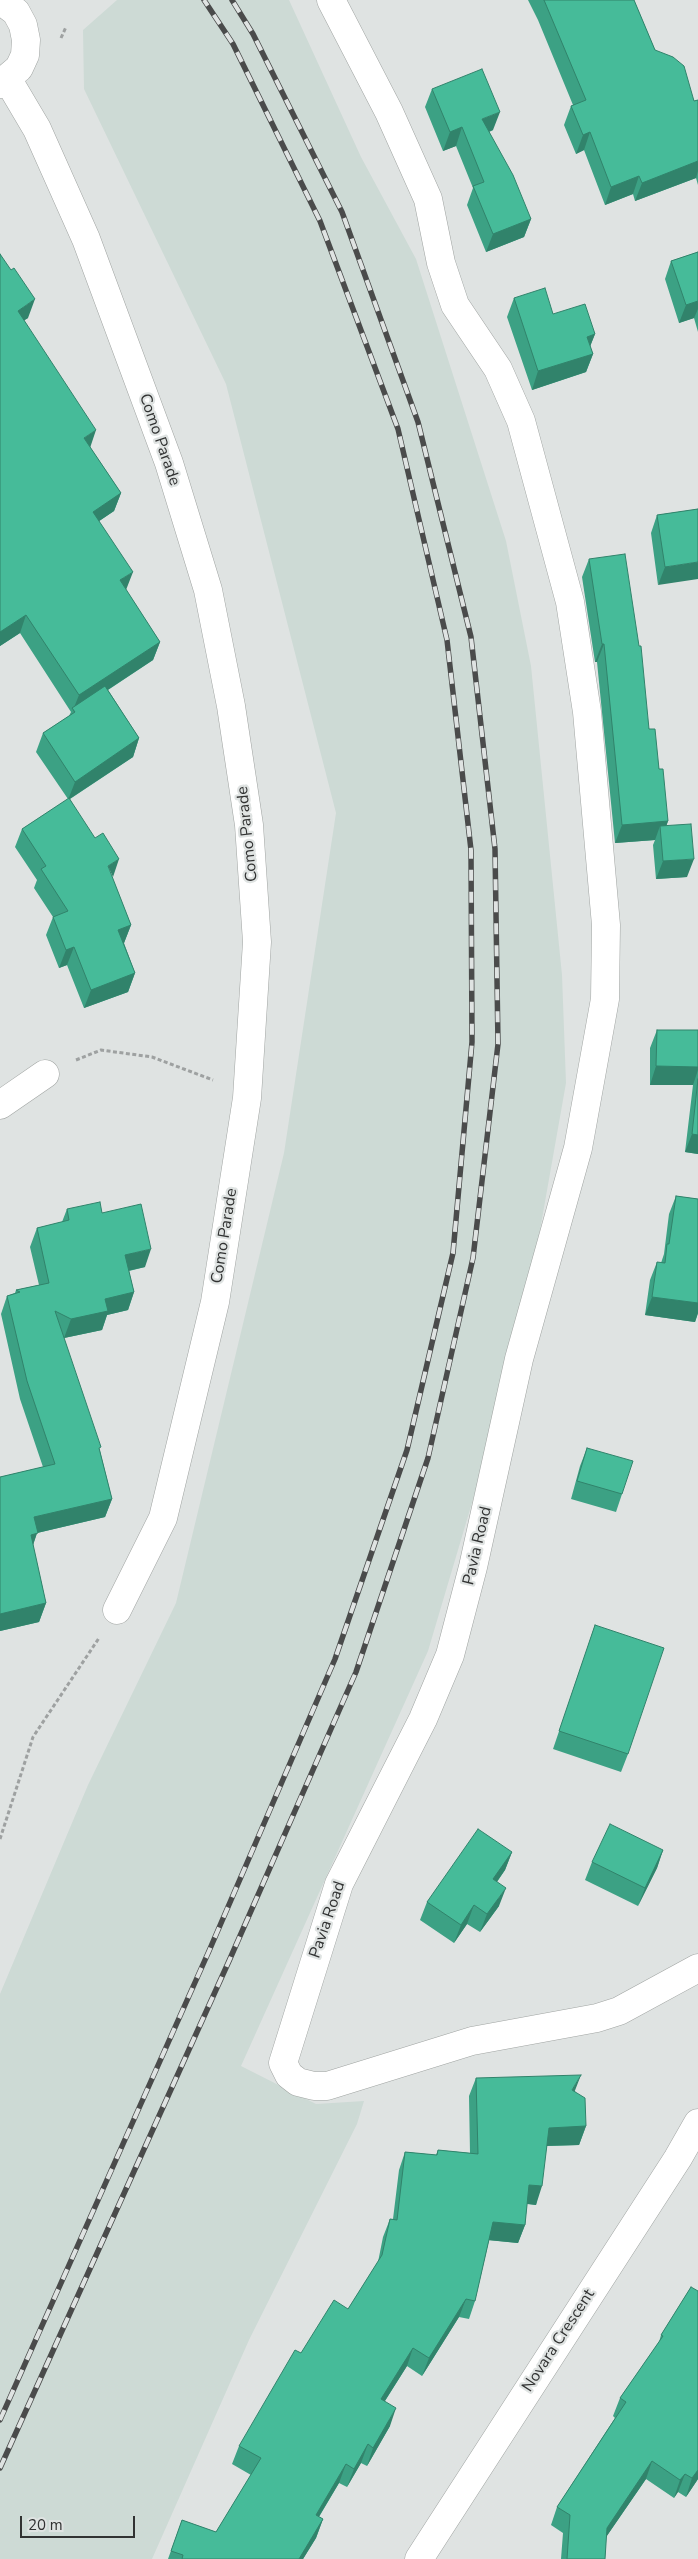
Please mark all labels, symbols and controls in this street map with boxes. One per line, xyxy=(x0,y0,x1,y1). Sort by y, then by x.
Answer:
street label: Como Parade xyxy=(134,391,184,489)
street label: Como Parade xyxy=(233,785,263,883)
street label: Como Parade xyxy=(208,1187,242,1285)
street label: Pavia Road xyxy=(460,1505,496,1587)
street label: Pavia Road xyxy=(306,1879,350,1961)
street label: Novara Crescent xyxy=(519,2286,599,2396)
scale bar xyxy=(22,2506,138,2538)
text: 20 m xyxy=(28,2515,63,2535)

